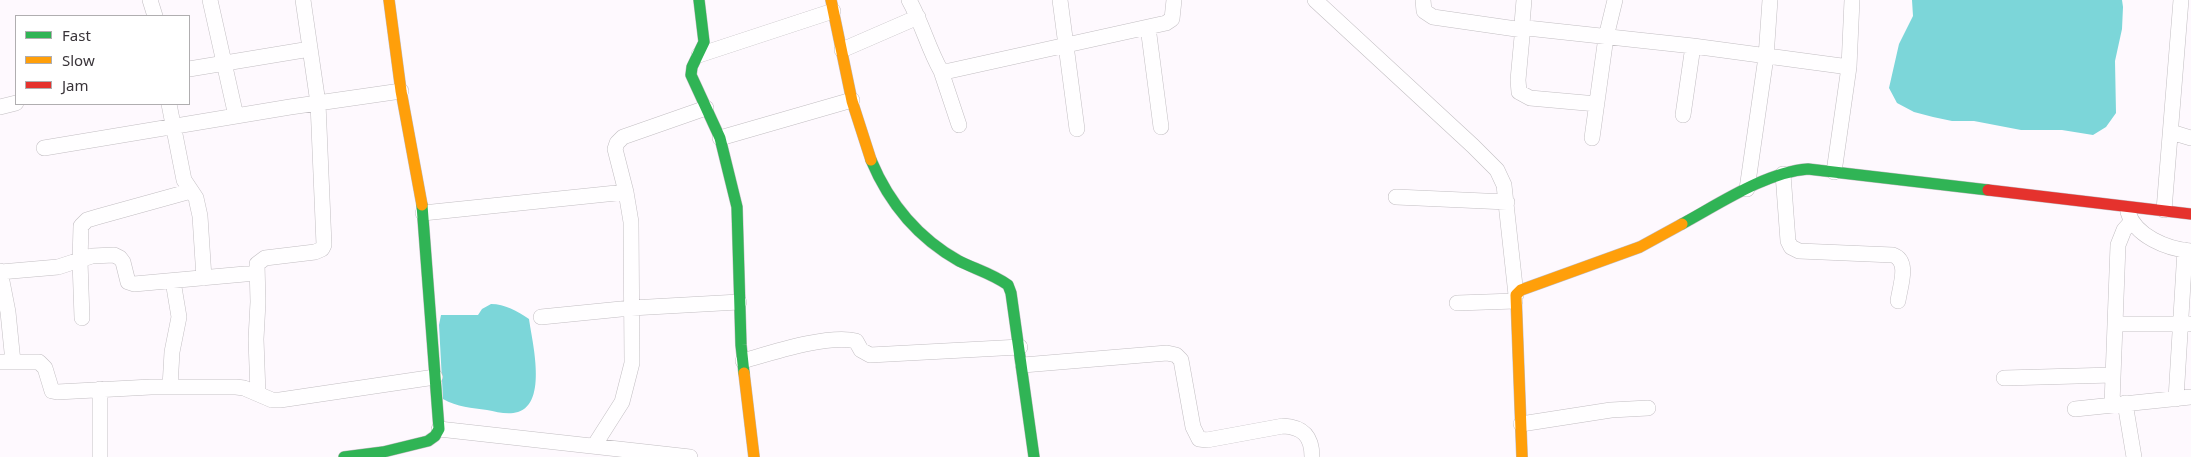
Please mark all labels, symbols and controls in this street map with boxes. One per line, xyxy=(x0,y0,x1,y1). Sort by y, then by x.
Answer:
legend xyxy=(15,15,190,105)
text: Fast xyxy=(62,25,91,45)
text: Slow xyxy=(62,50,95,70)
text: Jam xyxy=(62,75,89,95)

